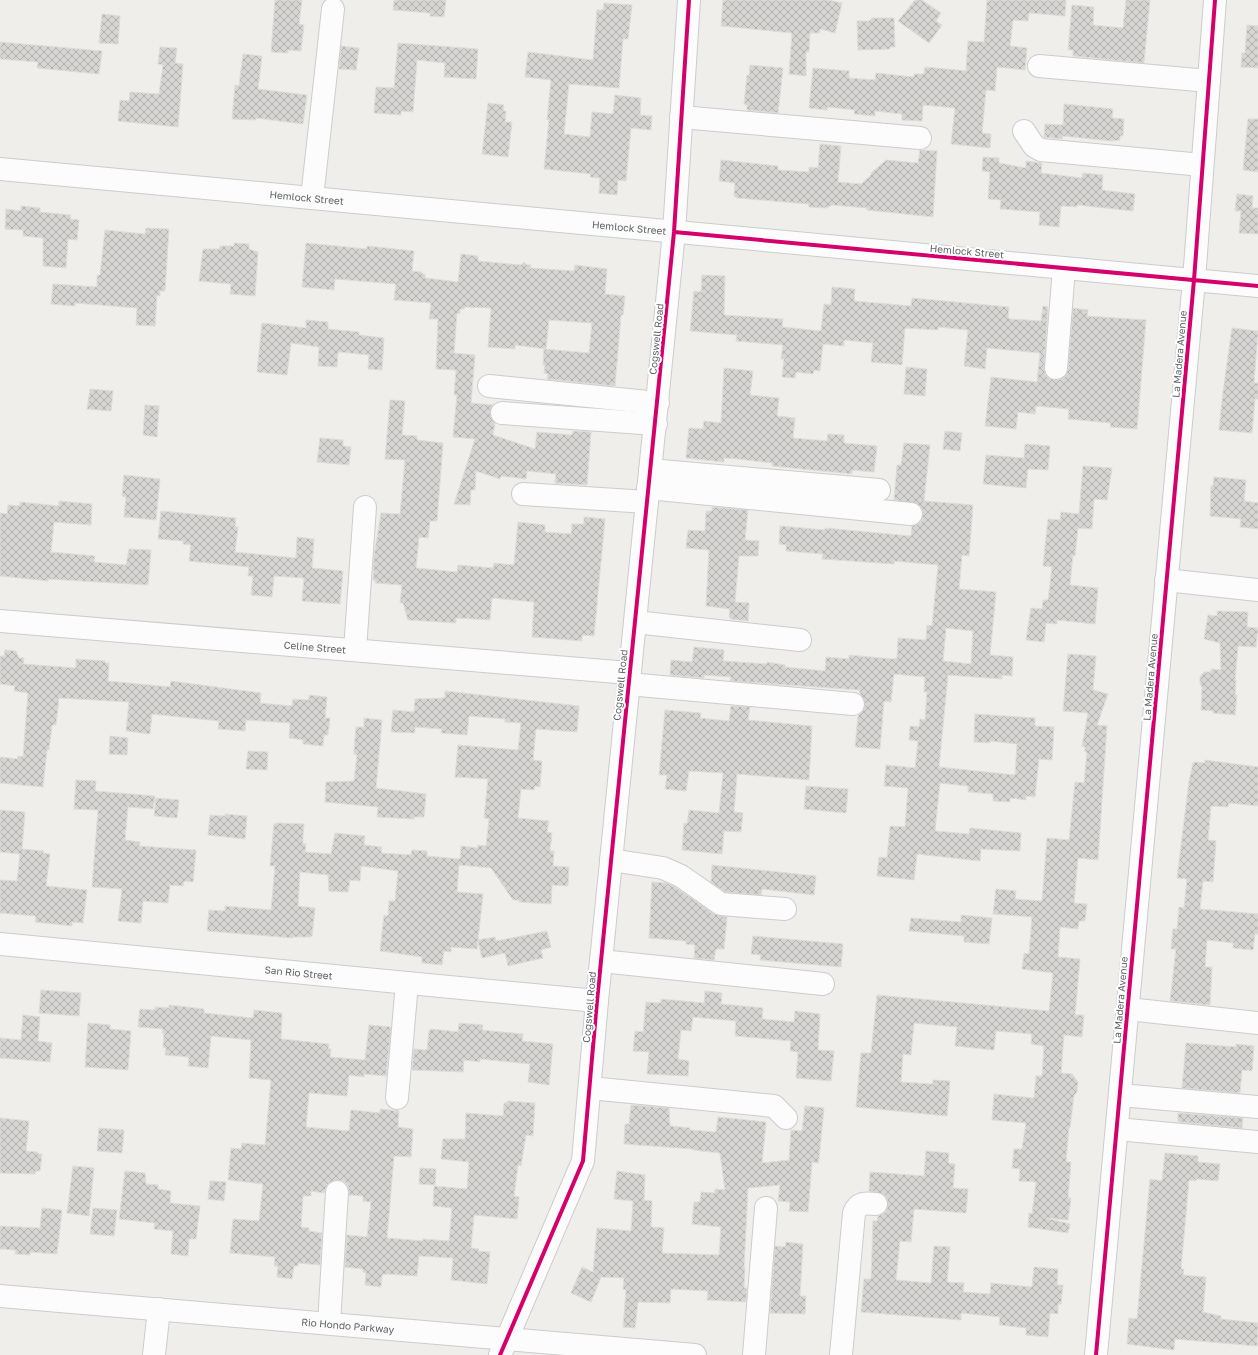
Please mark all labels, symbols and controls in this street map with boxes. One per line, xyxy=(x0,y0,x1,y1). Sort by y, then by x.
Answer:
street label: Hemlock Street xyxy=(269,188,344,207)
street label: Hemlock Street xyxy=(592,218,667,237)
street label: Hemlock Street xyxy=(929,242,1005,260)
street label: Cogswell Road xyxy=(646,303,666,375)
street label: La Madera Avenue xyxy=(1169,310,1189,398)
street label: La Madera Avenue xyxy=(1140,633,1160,721)
street label: Celine Street xyxy=(283,638,347,656)
street label: Cogswell Road xyxy=(610,649,630,721)
street label: La Madera Avenue xyxy=(1110,956,1130,1044)
street label: San Rio Street xyxy=(264,963,333,982)
street label: Cogswell Road xyxy=(580,971,598,1043)
street label: Rio Hondo Parkway xyxy=(301,1316,395,1335)

